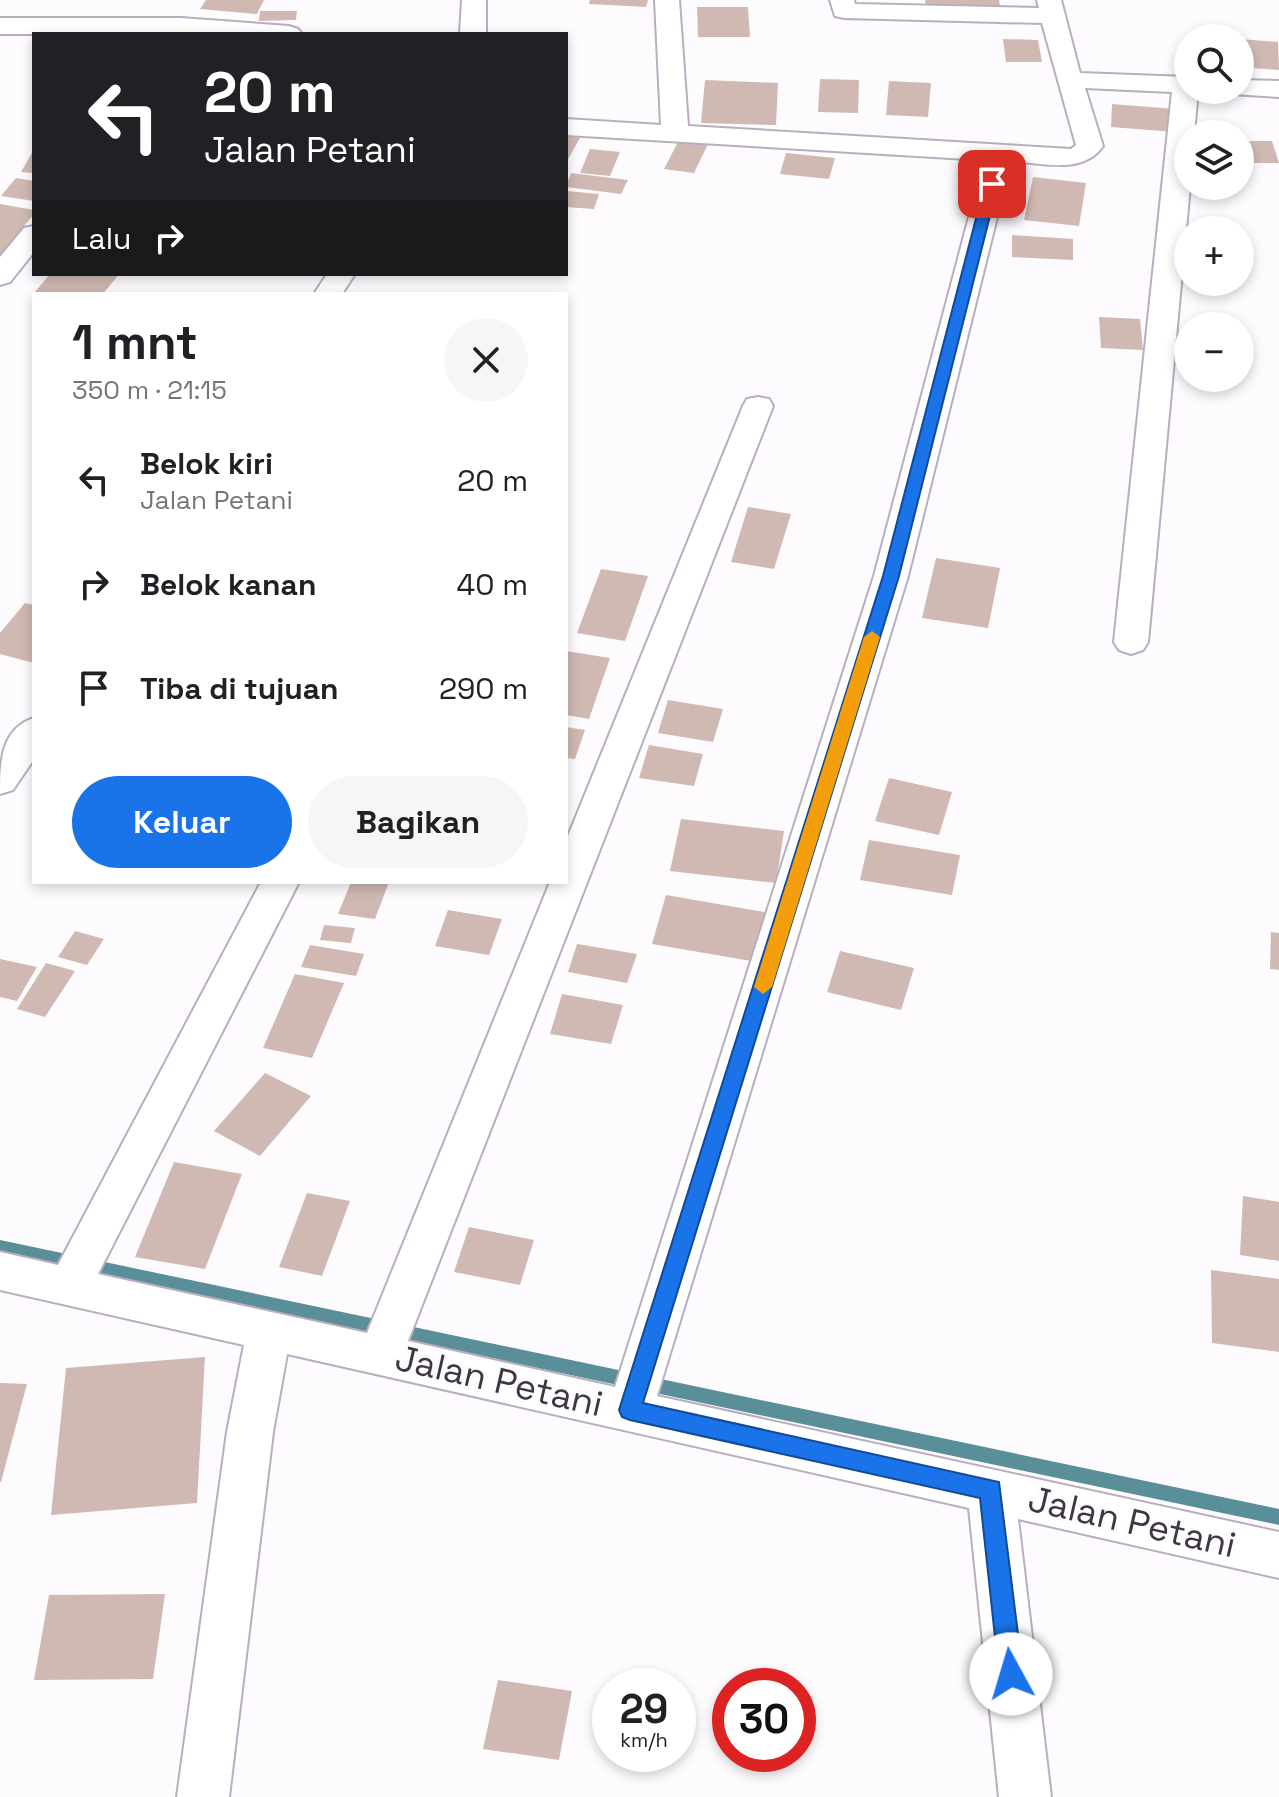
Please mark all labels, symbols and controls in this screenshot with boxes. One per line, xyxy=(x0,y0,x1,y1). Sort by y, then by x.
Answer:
map controls xyxy=(1174,24,1254,392)
button: search xyxy=(1174,24,1254,104)
text: 20 m xyxy=(204,57,336,128)
icon: left xyxy=(72,64,176,168)
button: layers xyxy=(1174,120,1254,200)
text: Jalan Petani xyxy=(204,127,416,173)
pin xyxy=(958,150,1026,218)
icon: arrive xyxy=(970,162,1014,206)
icon: right xyxy=(147,216,191,260)
button: + xyxy=(1174,216,1254,296)
text: Lalu xyxy=(72,219,131,258)
text: 1 mnt xyxy=(72,312,198,373)
button: − xyxy=(1174,312,1254,392)
button: close xyxy=(444,318,528,402)
text: 350 m · 21:15 xyxy=(72,373,227,407)
text: Belok kiri xyxy=(140,444,273,483)
icon: left xyxy=(72,458,116,502)
text: 20 m xyxy=(457,461,528,500)
text: Jalan Petani xyxy=(140,483,293,517)
icon: right xyxy=(72,562,116,606)
text: Belok kanan xyxy=(140,565,316,604)
text: 40 m xyxy=(457,565,528,604)
icon: arrive xyxy=(72,666,116,710)
text: Tiba di tujuan xyxy=(140,669,339,708)
text: 290 m xyxy=(439,669,528,708)
button: Keluar xyxy=(72,776,292,868)
button: Bagikan xyxy=(308,776,528,868)
street label: Jalan Petani xyxy=(391,1335,607,1427)
street label: Jalan Petani xyxy=(1024,1476,1240,1568)
position arrow xyxy=(969,1632,1053,1716)
speed limit sign: 30 xyxy=(712,1668,816,1772)
text: 29 xyxy=(620,1684,668,1735)
text: km/h xyxy=(620,1727,668,1753)

